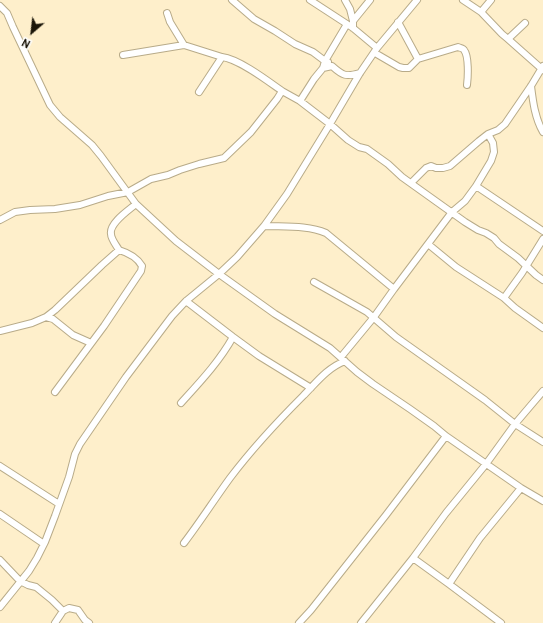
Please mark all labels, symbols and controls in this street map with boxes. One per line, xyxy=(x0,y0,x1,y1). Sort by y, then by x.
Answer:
north arrow xyxy=(12,12,52,52)
text: N xyxy=(20,35,33,51)

